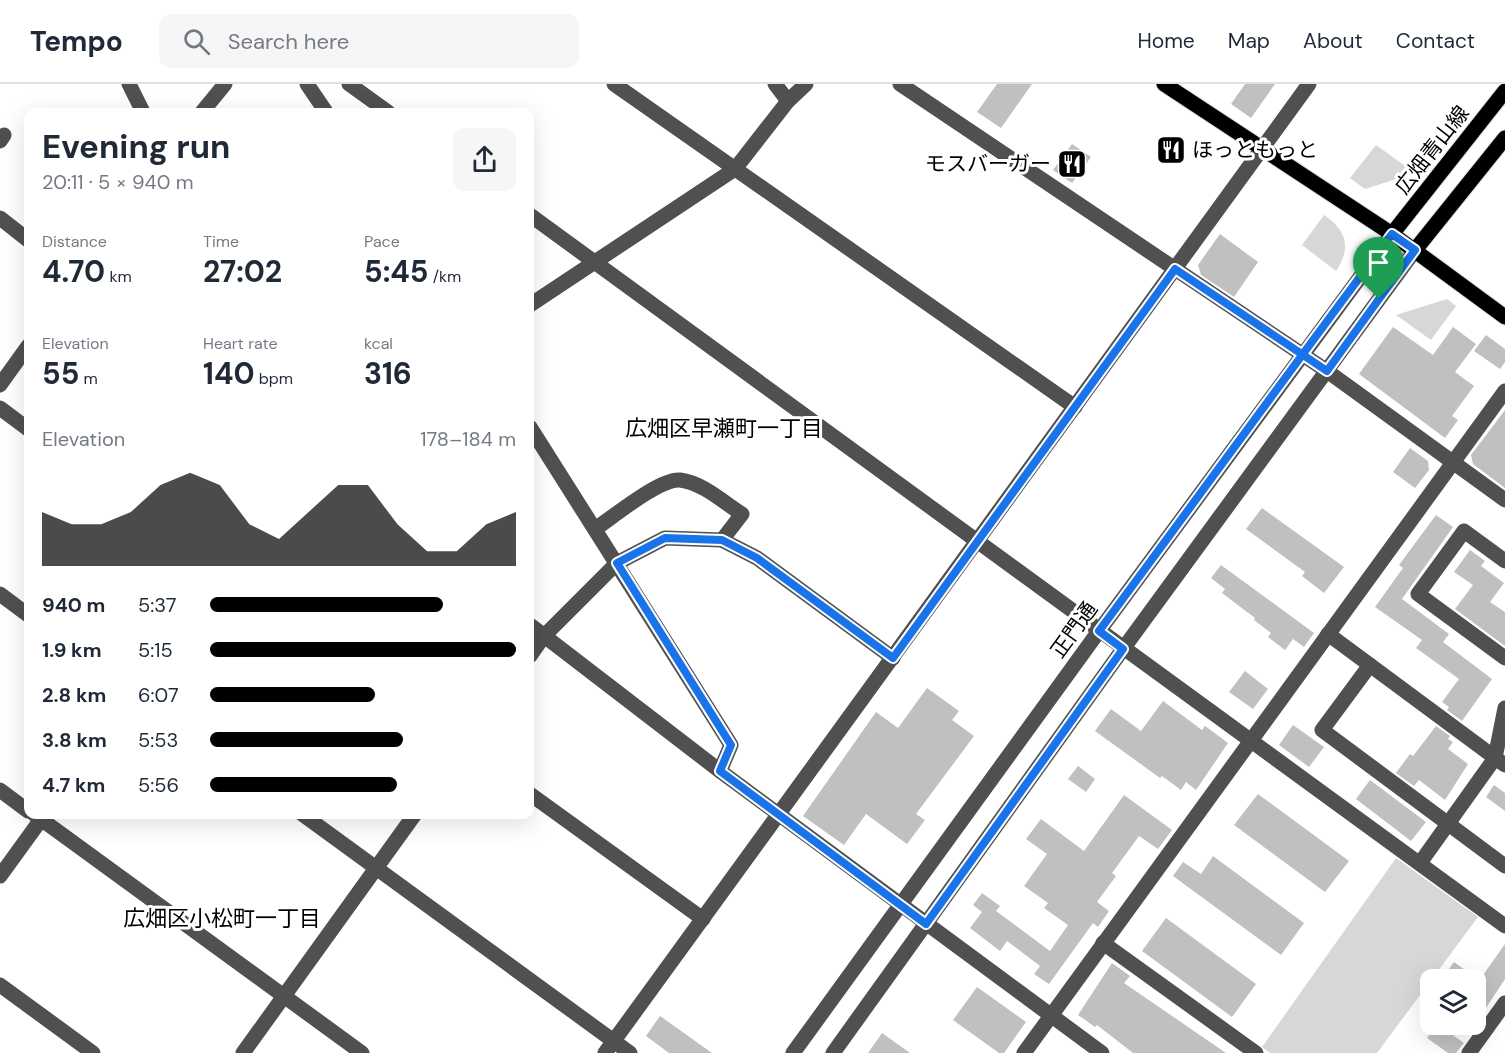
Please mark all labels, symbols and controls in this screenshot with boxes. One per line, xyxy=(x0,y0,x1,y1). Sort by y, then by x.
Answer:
search box xyxy=(159,14,579,68)
text: Tempo xyxy=(30,23,123,60)
icon: search xyxy=(180,25,213,58)
text: Search here xyxy=(228,27,349,56)
text: Home xyxy=(1137,27,1195,55)
text: Map xyxy=(1228,27,1270,55)
text: About xyxy=(1303,27,1363,55)
text: Contact xyxy=(1396,27,1475,55)
street label: 広畑青山線 xyxy=(1389,100,1475,200)
text: Evening run xyxy=(42,125,230,168)
button: share xyxy=(453,128,516,191)
restaurant icon: ほっともっと xyxy=(1155,134,1187,166)
place label: ほっともっと xyxy=(1192,136,1318,164)
restaurant icon: モスバーガー xyxy=(1056,148,1088,180)
place label: モスバーガー xyxy=(925,150,1051,178)
text: 20:11 · 5 × 940 m xyxy=(42,169,193,195)
text: Distance xyxy=(42,231,107,252)
text: Time xyxy=(203,231,239,252)
text: Pace xyxy=(364,231,400,252)
pin xyxy=(1353,237,1404,299)
icon: arrive xyxy=(1362,246,1395,279)
text: 4.70 xyxy=(42,252,105,291)
text: 27:02 xyxy=(203,252,282,291)
text: 5:45 xyxy=(364,252,428,291)
text: km xyxy=(105,266,132,287)
text: /km xyxy=(428,266,461,287)
text: Elevation xyxy=(42,333,109,354)
text: Heart rate xyxy=(203,333,278,354)
text: kcal xyxy=(364,333,393,354)
text: 55 xyxy=(42,354,79,393)
text: 140 xyxy=(203,354,255,393)
text: 316 xyxy=(364,354,412,393)
text: m xyxy=(79,368,98,389)
text: bpm xyxy=(255,368,293,389)
district label: 広畑区早瀬町一丁目 xyxy=(625,414,823,443)
text: Elevation xyxy=(42,426,125,452)
text: 178–184 m xyxy=(420,426,516,452)
text: 940 m xyxy=(42,592,105,618)
text: 5:37 xyxy=(138,592,176,618)
street label: 正門通 xyxy=(1044,596,1104,664)
text: 1.9 km xyxy=(42,637,102,663)
text: 5:15 xyxy=(138,637,173,663)
text: 2.8 km xyxy=(42,682,106,708)
text: 6:07 xyxy=(138,682,179,708)
text: 3.8 km xyxy=(42,727,107,753)
text: 5:53 xyxy=(138,727,178,753)
text: 4.7 km xyxy=(42,772,105,798)
text: 5:56 xyxy=(138,772,179,798)
district label: 広畑区小松町一丁目 xyxy=(123,904,321,933)
map controls xyxy=(1420,969,1486,1035)
button: layers xyxy=(1420,969,1486,1035)

